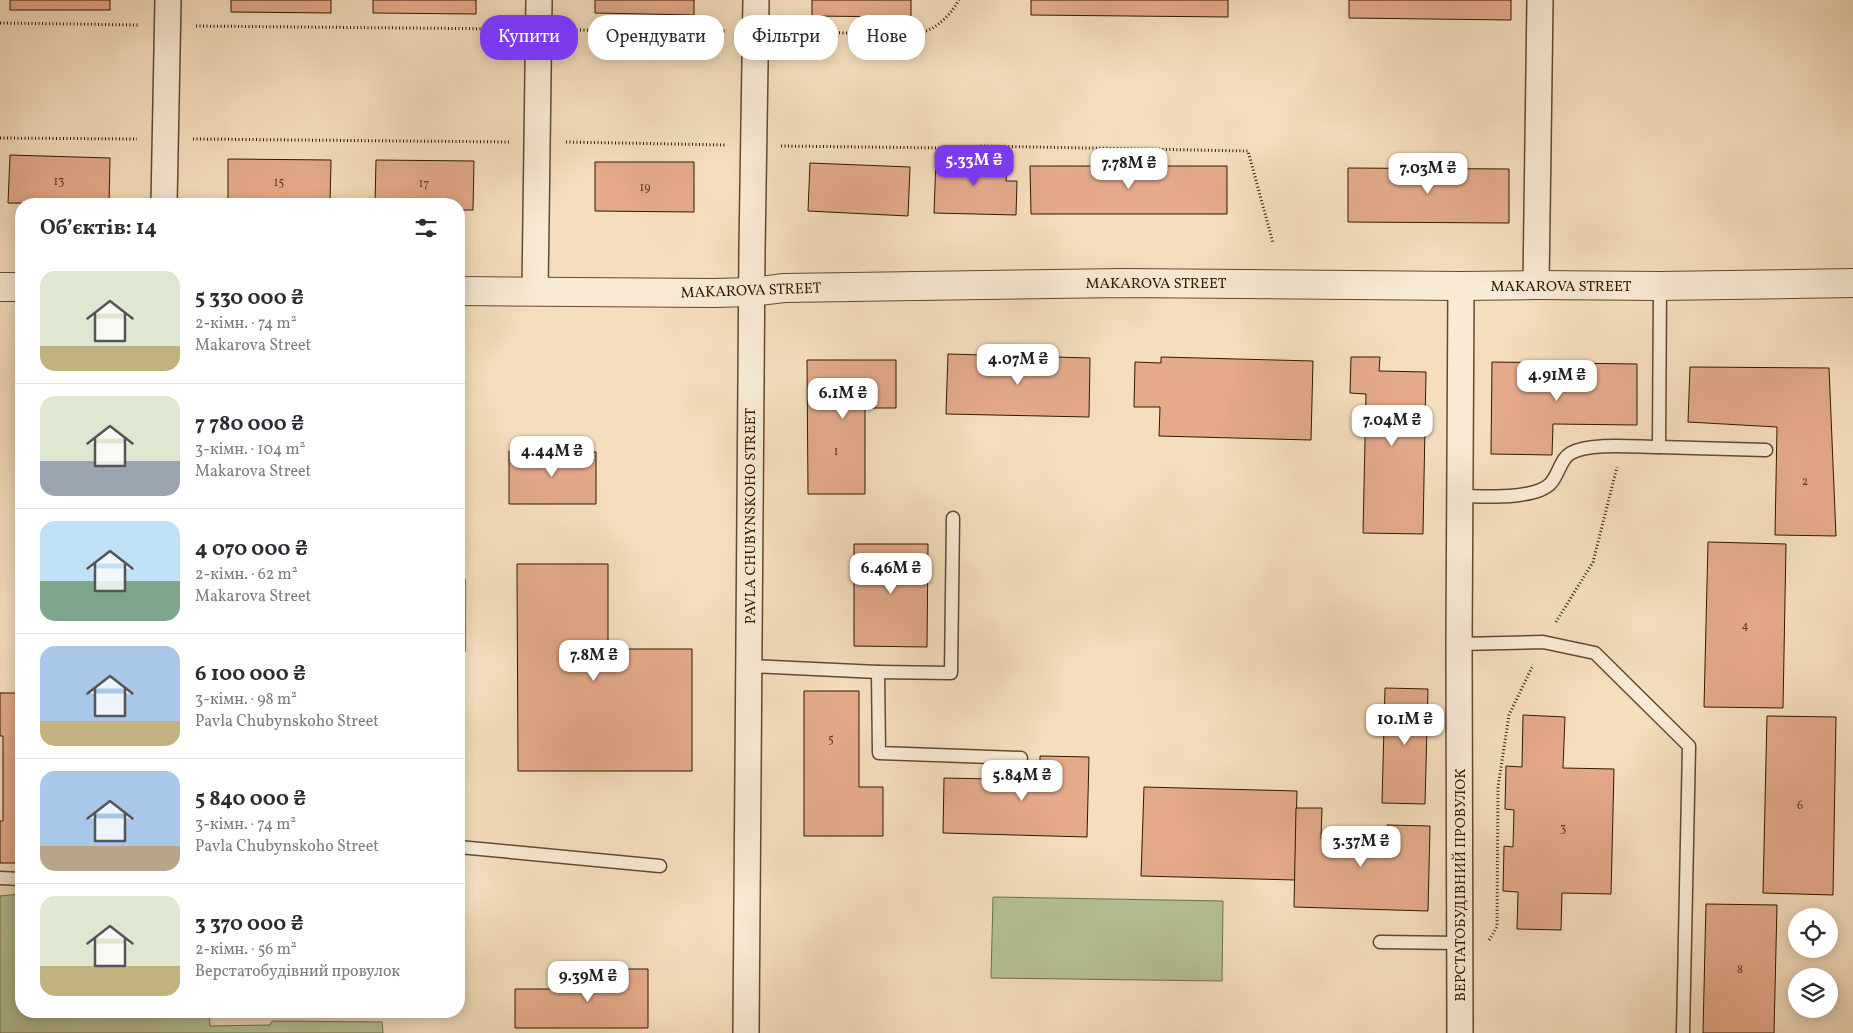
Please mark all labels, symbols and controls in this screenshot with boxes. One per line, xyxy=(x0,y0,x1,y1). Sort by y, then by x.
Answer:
chip: Купити xyxy=(480,15,578,60)
chip: Орендувати xyxy=(588,15,724,60)
chip: Фільтри xyxy=(734,15,838,60)
chip: Нове xyxy=(848,15,925,60)
pin: 5.33M ₴ xyxy=(928,144,1020,187)
pin: 7.78M ₴ xyxy=(1083,148,1175,190)
text: 5.33M ₴ xyxy=(946,150,1002,172)
pin: 7.03M ₴ xyxy=(1382,152,1474,195)
text: 7.78M ₴ xyxy=(1102,153,1156,175)
text: 7.03M ₴ xyxy=(1399,158,1457,180)
house number: 13 xyxy=(54,174,64,190)
house number: 15 xyxy=(274,175,284,191)
house number: 17 xyxy=(419,176,429,192)
house number: 19 xyxy=(640,180,650,196)
text: Об’єктів: 14 xyxy=(40,214,157,243)
icon: filters xyxy=(412,214,440,242)
street label: MAKAROVA STREET xyxy=(1086,274,1227,295)
street label: MAKAROVA STREET xyxy=(1491,277,1632,298)
street label: MAKAROVA STREET xyxy=(680,279,822,304)
text: 5 330 000 ₴ xyxy=(195,284,304,313)
icon: home xyxy=(80,291,140,351)
text: 2-кімн. · 74 m² xyxy=(195,313,297,335)
text: Makarova Street xyxy=(195,335,311,357)
pin: 4.07M ₴ xyxy=(972,344,1064,386)
text: 4.07M ₴ xyxy=(988,349,1048,371)
pin: 4.91M ₴ xyxy=(1511,360,1603,402)
text: 4.91M ₴ xyxy=(1528,365,1586,387)
pin: 6.1M ₴ xyxy=(802,378,884,420)
text: 6.1M ₴ xyxy=(819,383,867,405)
pin: 7.04M ₴ xyxy=(1346,404,1438,447)
street label: PAVLA CHUBYNSKOHO STREET xyxy=(741,408,762,624)
text: 7 780 000 ₴ xyxy=(195,410,304,439)
text: 7.04M ₴ xyxy=(1363,410,1421,432)
icon: home xyxy=(80,416,140,476)
pin: 4.44M ₴ xyxy=(506,436,598,478)
text: 3-кімн. · 104 m² xyxy=(195,439,306,461)
text: 4.44M ₴ xyxy=(521,441,583,463)
house number: 1 xyxy=(834,444,838,460)
text: Makarova Street xyxy=(195,461,311,483)
house number: 2 xyxy=(1802,474,1808,490)
text: 4 070 000 ₴ xyxy=(195,535,308,564)
icon: home xyxy=(80,541,140,601)
pin: 6.46M ₴ xyxy=(845,552,937,595)
text: 6.46M ₴ xyxy=(861,558,921,580)
text: 2-кімн. · 62 m² xyxy=(195,564,298,586)
text: Makarova Street xyxy=(195,586,311,608)
house number: 4 xyxy=(1741,618,1749,634)
pin: 7.8M ₴ xyxy=(553,640,635,682)
text: 7.8M ₴ xyxy=(570,645,618,667)
text: 6 100 000 ₴ xyxy=(195,660,306,689)
icon: home xyxy=(80,666,140,726)
text: 3-кімн. · 98 m² xyxy=(195,689,297,711)
pin: 10.1M ₴ xyxy=(1359,704,1451,746)
text: 10.1M ₴ xyxy=(1377,709,1433,731)
text: Pavla Chubynskoho Street xyxy=(195,711,379,733)
house number: 5 xyxy=(828,732,834,748)
pin: 5.84M ₴ xyxy=(976,760,1068,802)
text: 5.84M ₴ xyxy=(993,765,1051,787)
street label: ВЕРСТАТОБУДІВНИЙ ПРОВУЛОК xyxy=(1451,769,1472,1001)
text: 5 840 000 ₴ xyxy=(195,785,306,814)
icon: home xyxy=(80,791,140,851)
house number: 6 xyxy=(1797,798,1803,814)
text: 3-кімн. · 74 m² xyxy=(195,814,296,836)
house number: 3 xyxy=(1560,821,1566,837)
pin: 3.37M ₴ xyxy=(1315,826,1407,868)
text: 3.37M ₴ xyxy=(1333,831,1389,853)
text: Pavla Chubynskoho Street xyxy=(195,836,379,858)
map controls xyxy=(1788,908,1838,1018)
button: locate xyxy=(1788,908,1838,958)
text: 3 370 000 ₴ xyxy=(195,910,304,939)
icon: home xyxy=(80,916,140,976)
text: 2-кімн. · 56 m² xyxy=(195,939,297,961)
pin: 9.39M ₴ xyxy=(542,960,634,1003)
text: Верстатобудівний провулок xyxy=(195,961,400,983)
house number: 8 xyxy=(1737,962,1743,978)
text: 9.39M ₴ xyxy=(559,966,617,988)
button: layers xyxy=(1788,968,1838,1018)

